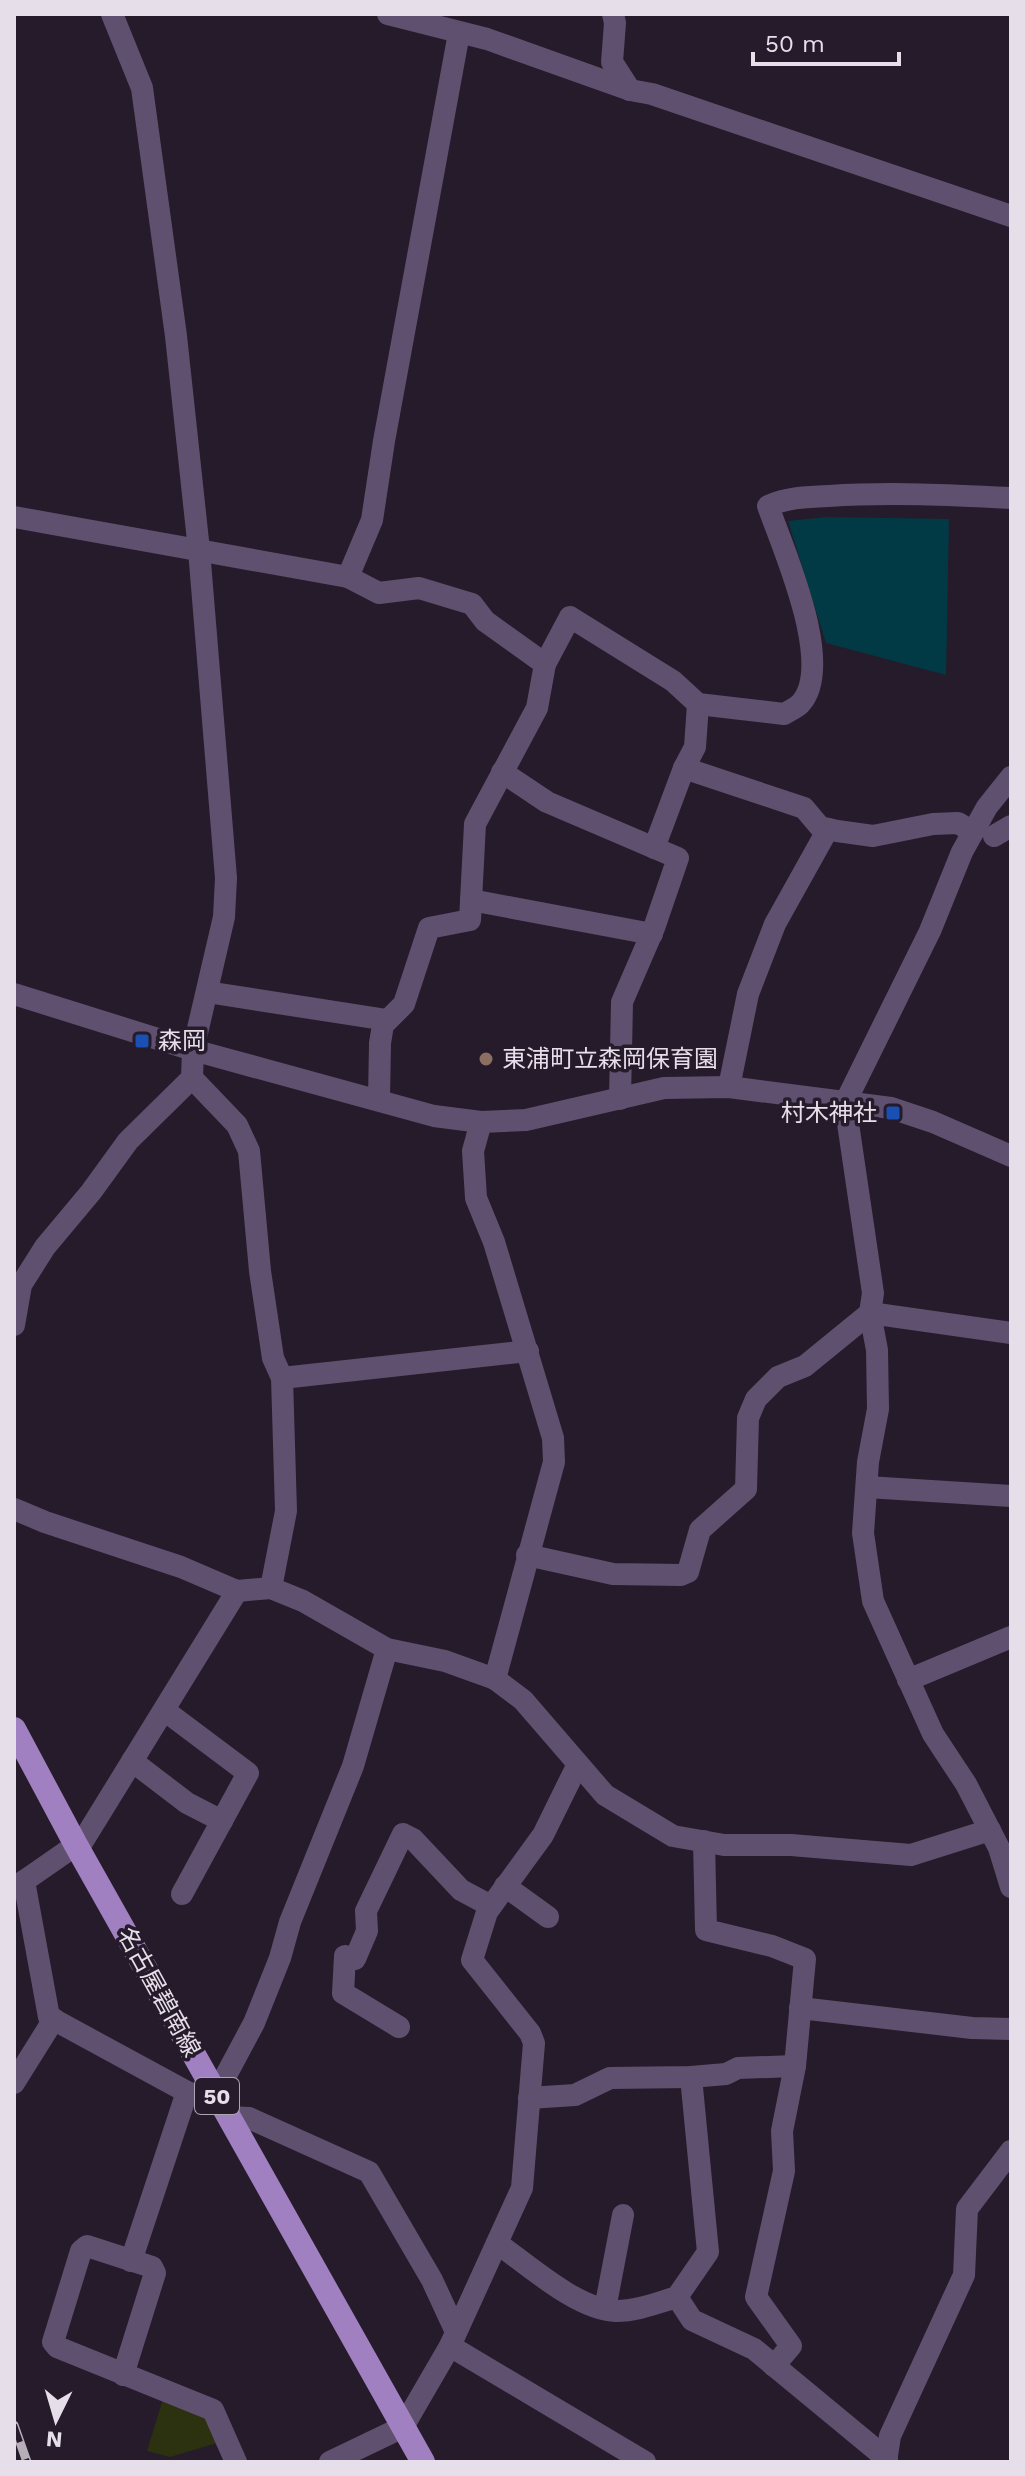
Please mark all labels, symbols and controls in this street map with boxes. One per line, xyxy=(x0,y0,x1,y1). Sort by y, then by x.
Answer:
scale bar xyxy=(753,16,899,66)
text: 50 m xyxy=(765,30,825,58)
place label: 森岡 xyxy=(158,1027,206,1055)
marker: 森岡 xyxy=(133,1032,151,1050)
place label: 東浦町立森岡保育園 xyxy=(502,1045,718,1073)
marker: 東浦町立森岡保育園 xyxy=(477,1050,495,1068)
place label: 村木神社 xyxy=(781,1099,877,1127)
marker: 村木神社 xyxy=(884,1104,902,1122)
street label: 名古屋碧南線 xyxy=(112,1922,206,2062)
road number: 50 xyxy=(195,2078,239,2114)
north arrow xyxy=(16,2380,96,2460)
text: N xyxy=(45,2426,64,2453)

